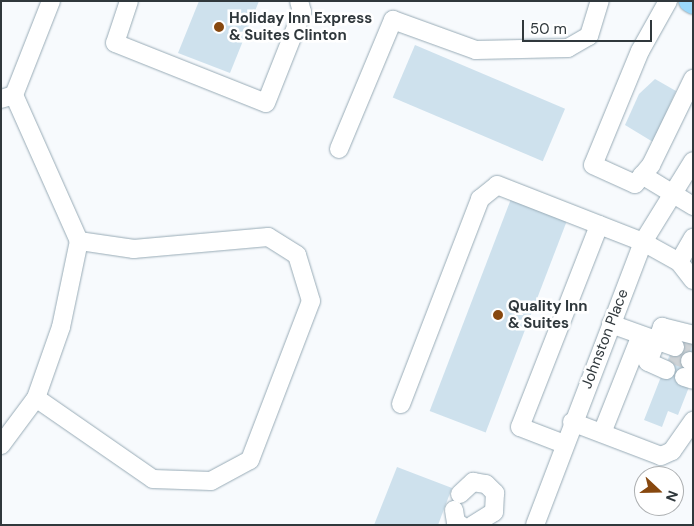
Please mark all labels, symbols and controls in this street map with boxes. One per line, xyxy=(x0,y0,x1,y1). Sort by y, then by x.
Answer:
place label: Holiday Inn Express & Suites Clinton xyxy=(229,9,372,44)
scale bar xyxy=(524,10,654,42)
text: 50 m xyxy=(530,19,567,39)
marker: Holiday Inn Express & Suites Clinton xyxy=(213,21,225,33)
street label: Johnston Place xyxy=(578,287,632,391)
place label: Quality Inn & Suites xyxy=(508,297,588,332)
marker: Quality Inn & Suites xyxy=(492,309,504,321)
north arrow xyxy=(634,466,684,516)
text: N xyxy=(662,488,682,504)

